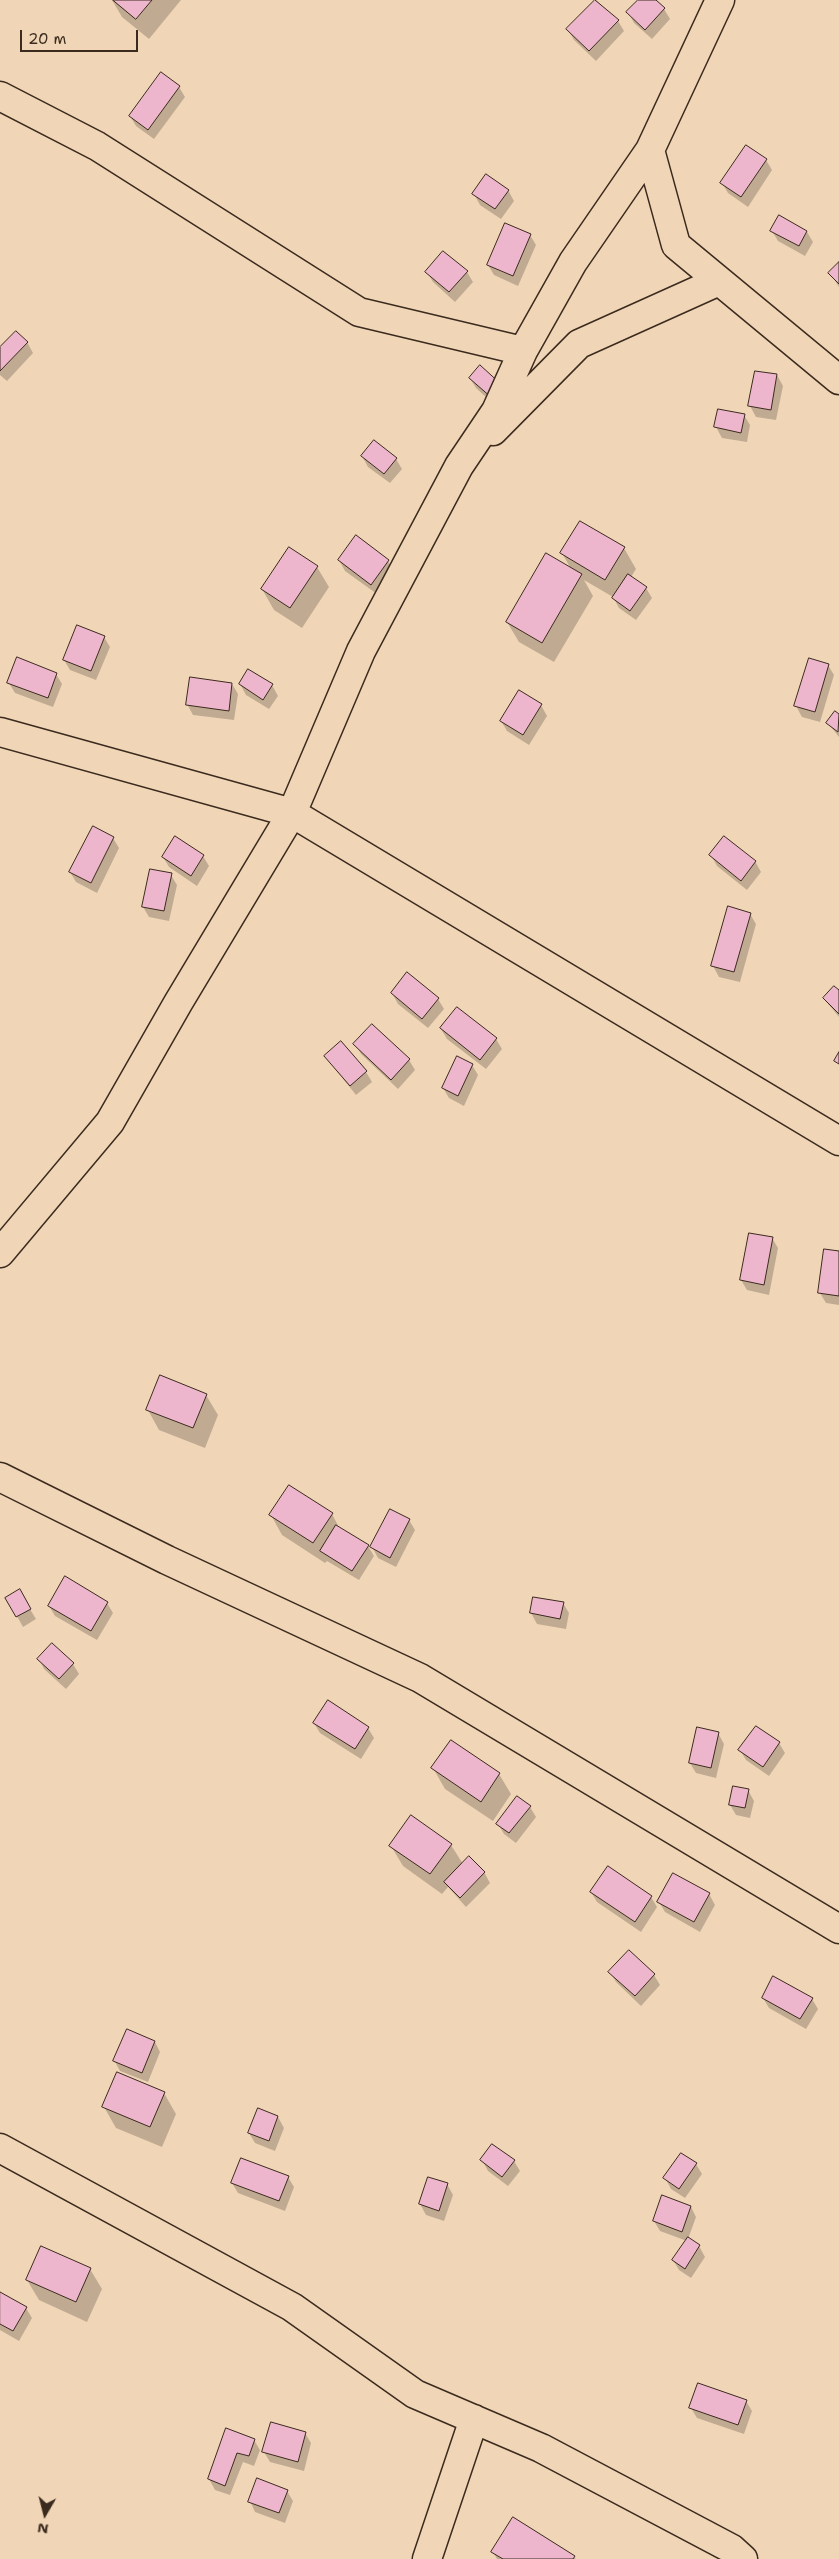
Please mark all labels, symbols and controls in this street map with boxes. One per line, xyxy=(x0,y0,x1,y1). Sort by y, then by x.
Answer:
scale bar xyxy=(22,20,140,52)
text: 20 m xyxy=(28,29,67,49)
north arrow xyxy=(20,2489,70,2539)
text: N xyxy=(36,2519,50,2539)

